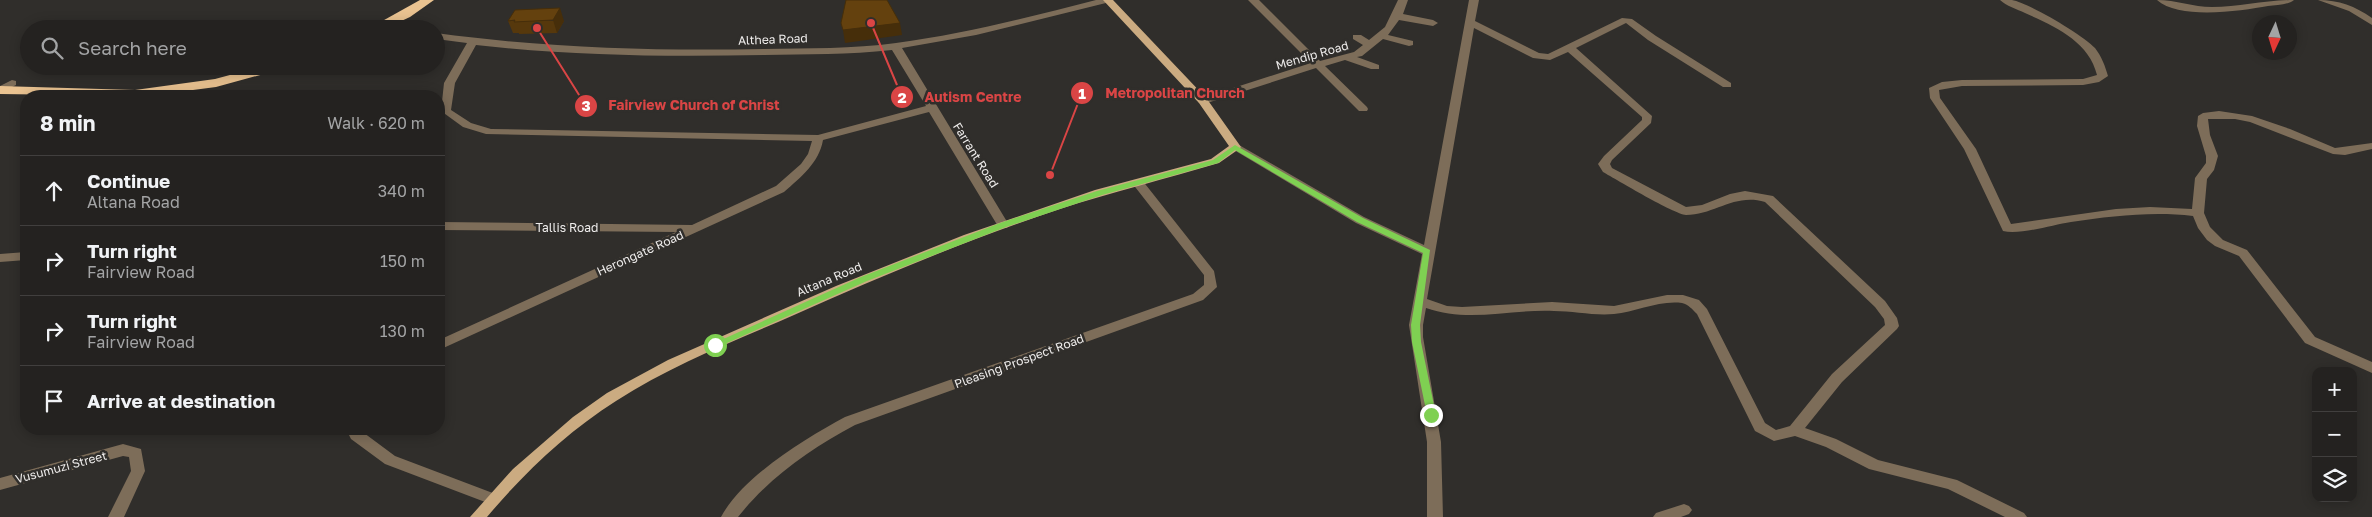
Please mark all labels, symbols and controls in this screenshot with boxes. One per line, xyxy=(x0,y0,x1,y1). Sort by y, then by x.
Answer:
north arrow xyxy=(2252,15,2297,60)
search box xyxy=(20,20,445,75)
street label: Althea Road xyxy=(738,30,808,48)
icon: search xyxy=(38,34,66,62)
text: Search here xyxy=(78,36,187,59)
street label: Mendip Road xyxy=(1274,37,1350,73)
callout: Metropolitan Church xyxy=(1070,79,1255,108)
callout: Autism Centre xyxy=(889,83,1031,112)
text: 1 xyxy=(1078,84,1086,102)
text: Metropolitan Church xyxy=(1105,84,1245,101)
text: 2 xyxy=(897,88,907,106)
text: Autism Centre xyxy=(925,88,1021,105)
callout: Fairview Church of Christ xyxy=(573,91,790,120)
text: 3 xyxy=(581,96,591,114)
text: Fairview Church of Christ xyxy=(608,96,780,113)
text: 8 min xyxy=(40,110,96,136)
text: Walk · 620 m xyxy=(327,113,425,133)
street label: Farrant Road xyxy=(950,120,1002,190)
text: Continue xyxy=(87,169,170,192)
icon: ahead xyxy=(40,177,68,205)
text: 340 m xyxy=(378,181,425,201)
text: Altana Road xyxy=(87,192,180,212)
street label: Tallis Road xyxy=(536,220,598,235)
street label: Herongate Road xyxy=(594,227,686,279)
text: Turn right xyxy=(87,239,177,262)
icon: right xyxy=(40,247,68,275)
text: 150 m xyxy=(380,251,425,271)
street label: Altana Road xyxy=(794,259,864,299)
text: Fairview Road xyxy=(87,262,195,282)
text: Turn right xyxy=(87,309,177,332)
icon: right xyxy=(40,317,68,345)
text: 130 m xyxy=(380,321,425,341)
street label: Pleasing Prospect Road xyxy=(952,331,1086,391)
text: Fairview Road xyxy=(87,332,195,352)
route start xyxy=(704,334,727,357)
map controls xyxy=(2312,367,2357,502)
button: + xyxy=(2312,367,2357,412)
icon: arrive xyxy=(40,387,68,415)
text: Arrive at destination xyxy=(87,389,275,412)
route end xyxy=(1420,404,1443,427)
button: − xyxy=(2312,412,2357,457)
street label: Vusumuzi Street xyxy=(14,448,109,486)
button: layers xyxy=(2312,457,2357,502)

